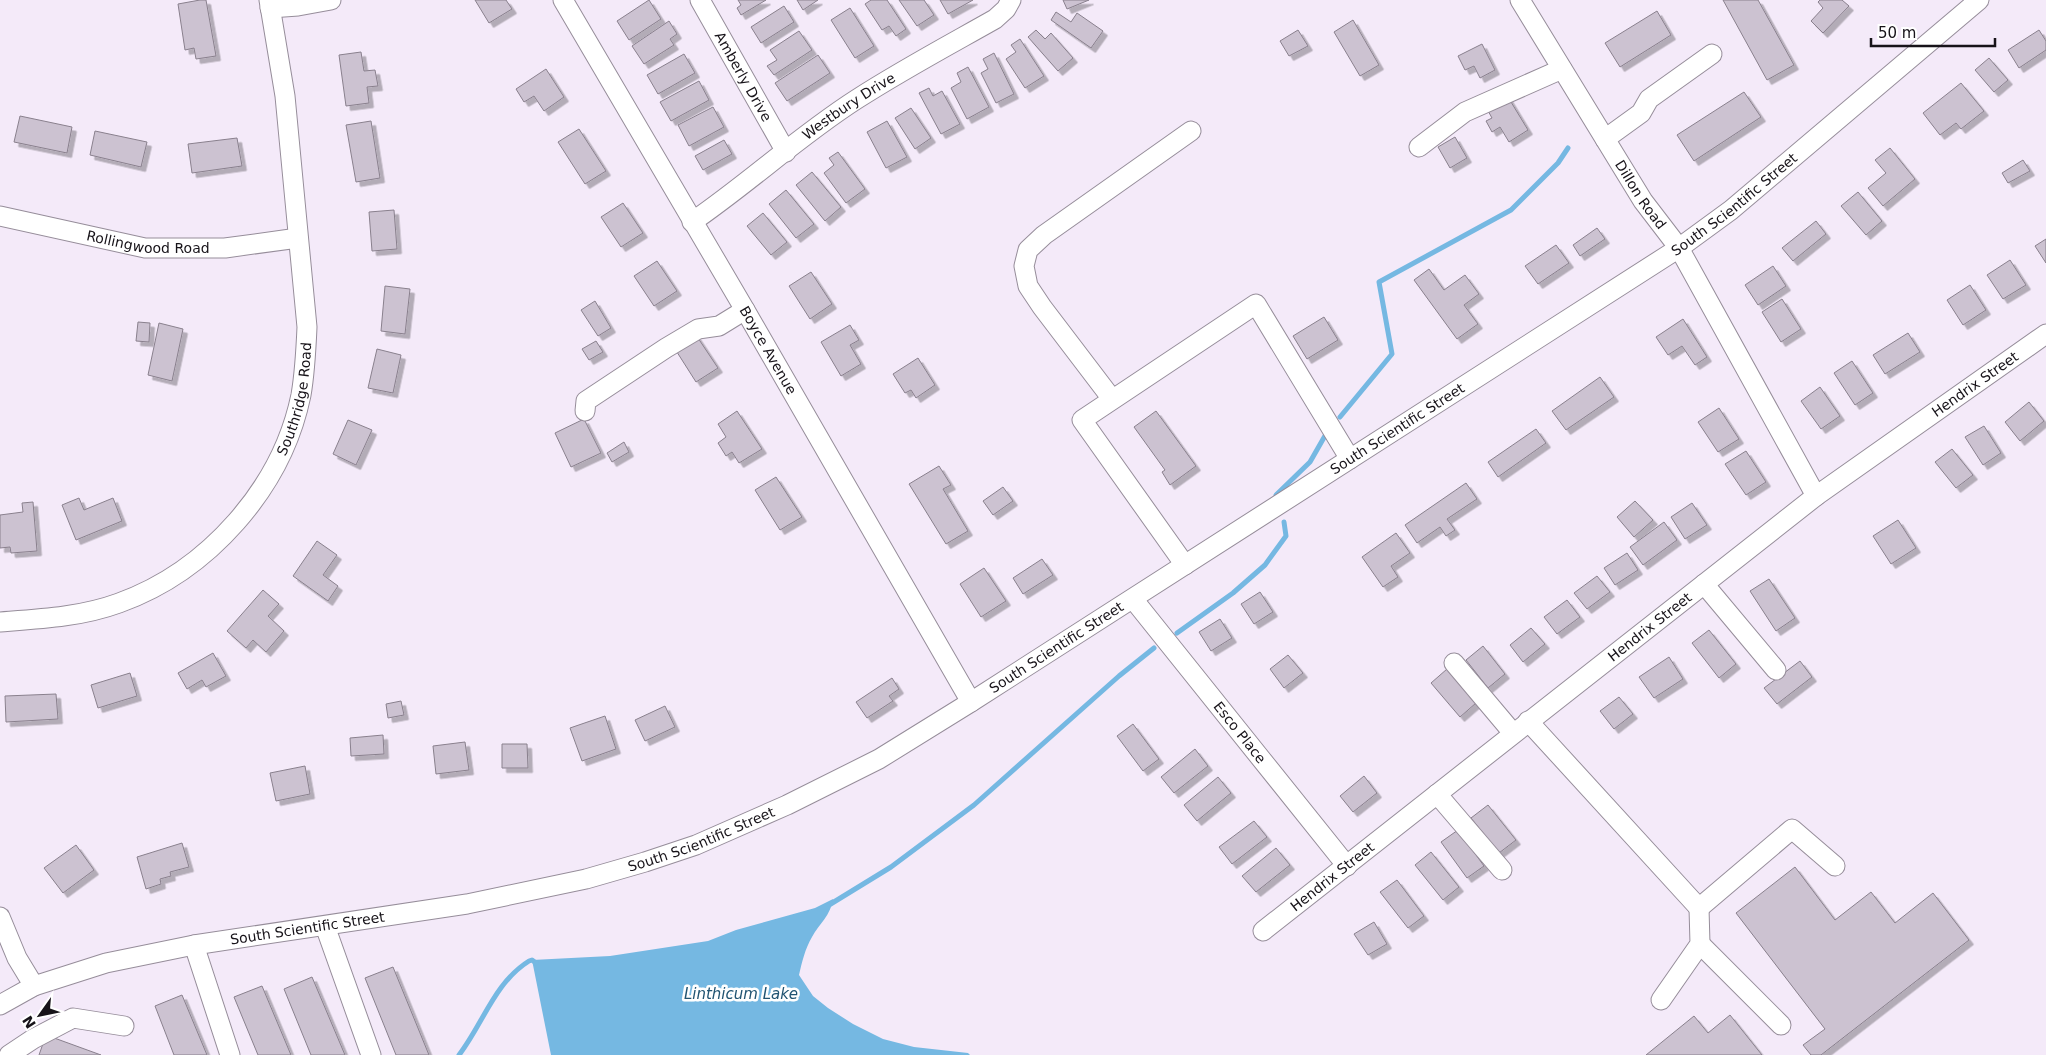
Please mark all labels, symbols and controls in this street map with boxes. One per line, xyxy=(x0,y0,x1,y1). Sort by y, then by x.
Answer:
scale bar xyxy=(1871,15,1995,47)
text: 50 m xyxy=(1878,24,1916,42)
street label: Amberly Drive xyxy=(712,29,775,124)
street label: Westbury Drive xyxy=(799,69,898,143)
street label: South Scientific Street xyxy=(1668,149,1801,259)
street label: Dillon Road xyxy=(1612,157,1669,232)
street label: Rollingwood Road xyxy=(85,227,210,256)
street label: Boyce Avenue xyxy=(737,303,800,397)
street label: Southridge Road xyxy=(274,342,314,458)
street label: Hendrix Street xyxy=(1929,348,2022,420)
street label: South Scientific Street xyxy=(1327,380,1468,478)
street label: Hendrix Street xyxy=(1605,589,1695,665)
street label: South Scientific Street xyxy=(986,598,1127,696)
street label: Esco Place xyxy=(1211,698,1269,766)
street label: South Scientific Street xyxy=(626,803,777,875)
street label: Hendrix Street xyxy=(1287,838,1378,914)
street label: South Scientific Street xyxy=(229,908,386,947)
water label: Linthicum Lake xyxy=(684,985,798,1003)
north arrow xyxy=(15,990,65,1040)
text: N xyxy=(19,1013,39,1031)

